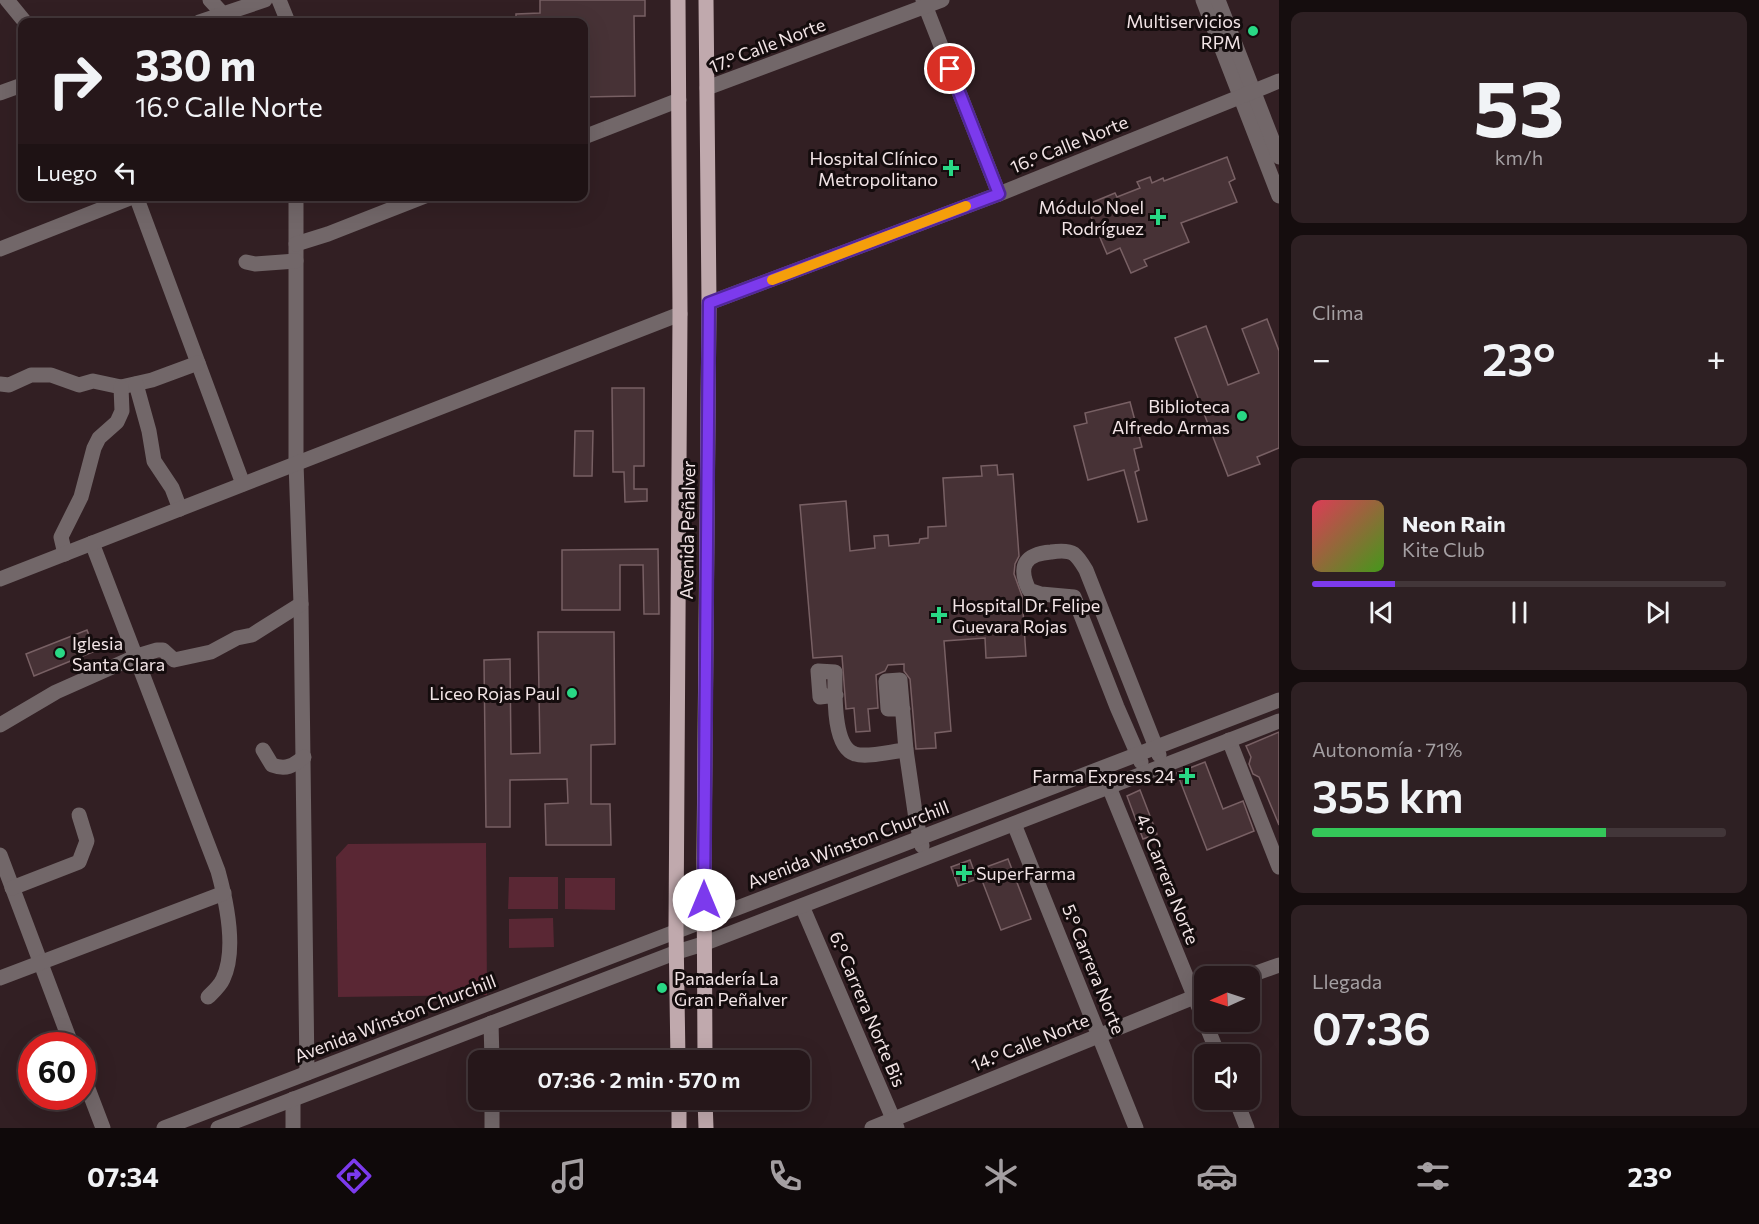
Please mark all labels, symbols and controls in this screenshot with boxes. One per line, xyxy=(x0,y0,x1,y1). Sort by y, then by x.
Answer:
place label: Multiservicios RPM xyxy=(1126,10,1241,53)
street label: 17.° Calle Norte xyxy=(706,13,828,77)
marker: Multiservicios RPM xyxy=(1246,24,1260,38)
text: 330 m xyxy=(135,38,256,90)
icon: right xyxy=(36,42,114,120)
pin xyxy=(924,43,975,94)
icon: arrive xyxy=(933,52,966,85)
text: 53 xyxy=(1474,58,1564,153)
text: 16.° Calle Norte xyxy=(135,90,323,123)
street label: 16.° Calle Norte xyxy=(1007,110,1131,178)
text: km/h xyxy=(1495,145,1543,169)
place label: Hospital Clínico Metropolitano xyxy=(810,147,938,190)
icon: left xyxy=(109,156,142,189)
text: Luego xyxy=(36,159,97,186)
marker: Hospital Clínico Metropolitano xyxy=(942,159,960,177)
place label: Módulo Noel Rodríguez xyxy=(1038,196,1144,239)
marker: Módulo Noel Rodríguez xyxy=(1149,208,1167,226)
text: Clima xyxy=(1312,300,1364,324)
text: 23° xyxy=(1482,330,1555,385)
text: − xyxy=(1312,337,1331,378)
text: + xyxy=(1707,337,1726,378)
place label: Biblioteca Alfredo Armas xyxy=(1112,395,1230,438)
marker: Biblioteca Alfredo Armas xyxy=(1235,409,1249,423)
street label: Avenida Peñalver xyxy=(675,460,699,600)
text: Neon Rain xyxy=(1402,510,1506,537)
text: Kite Club xyxy=(1402,537,1485,561)
place label: Hospital Dr. Felipe Guevara Rojas xyxy=(952,594,1100,637)
icon: previous xyxy=(1365,596,1398,629)
icon: pause xyxy=(1503,596,1536,629)
icon: next xyxy=(1641,596,1674,629)
marker: Hospital Dr. Felipe Guevara Rojas xyxy=(930,606,948,624)
place label: Iglesia Santa Clara xyxy=(72,632,165,675)
marker: Iglesia Santa Clara xyxy=(53,646,67,660)
place label: Liceo Rojas Paul xyxy=(429,682,560,704)
marker: Liceo Rojas Paul xyxy=(565,686,579,700)
text: Autonomía · 71% xyxy=(1312,737,1462,761)
place label: Farma Express 24 xyxy=(1032,765,1175,787)
text: 355 km xyxy=(1312,767,1463,822)
marker: Farma Express 24 xyxy=(1180,769,1194,783)
street label: Avenida Winston Churchill xyxy=(744,795,952,893)
street label: 4.° Carrera Norte xyxy=(1132,811,1204,947)
place label: SuperFarma xyxy=(976,862,1076,884)
marker: SuperFarma xyxy=(957,866,971,880)
position arrow xyxy=(672,868,736,932)
street label: 5.° Carrera Norte xyxy=(1058,901,1130,1037)
street label: 6.° Carrera Norte Bis xyxy=(825,928,911,1090)
north arrow xyxy=(1194,966,1260,1032)
map controls xyxy=(1194,966,1260,1110)
place label: Panadería La Gran Peñalver xyxy=(674,967,788,1010)
street label: Avenida Winston Churchill xyxy=(291,969,499,1067)
text: Llegada xyxy=(1312,969,1382,993)
marker: Panadería La Gran Peñalver xyxy=(655,981,669,995)
text: 07:36 xyxy=(1312,999,1431,1054)
street label: 14.° Calle Norte xyxy=(968,1008,1092,1076)
speed limit sign: 60 xyxy=(18,1032,96,1110)
button: sound xyxy=(1194,1044,1260,1110)
text: 07:36 · 2 min · 570 m xyxy=(537,1066,741,1093)
icon: directions xyxy=(333,1155,375,1197)
icon: music xyxy=(548,1155,590,1197)
icon: phone xyxy=(764,1155,806,1197)
icon: climate xyxy=(980,1155,1022,1197)
icon: car xyxy=(1196,1155,1238,1197)
icon: filters xyxy=(1412,1155,1454,1197)
text: 07:34 xyxy=(87,1160,159,1193)
text: 23° xyxy=(1627,1160,1672,1193)

